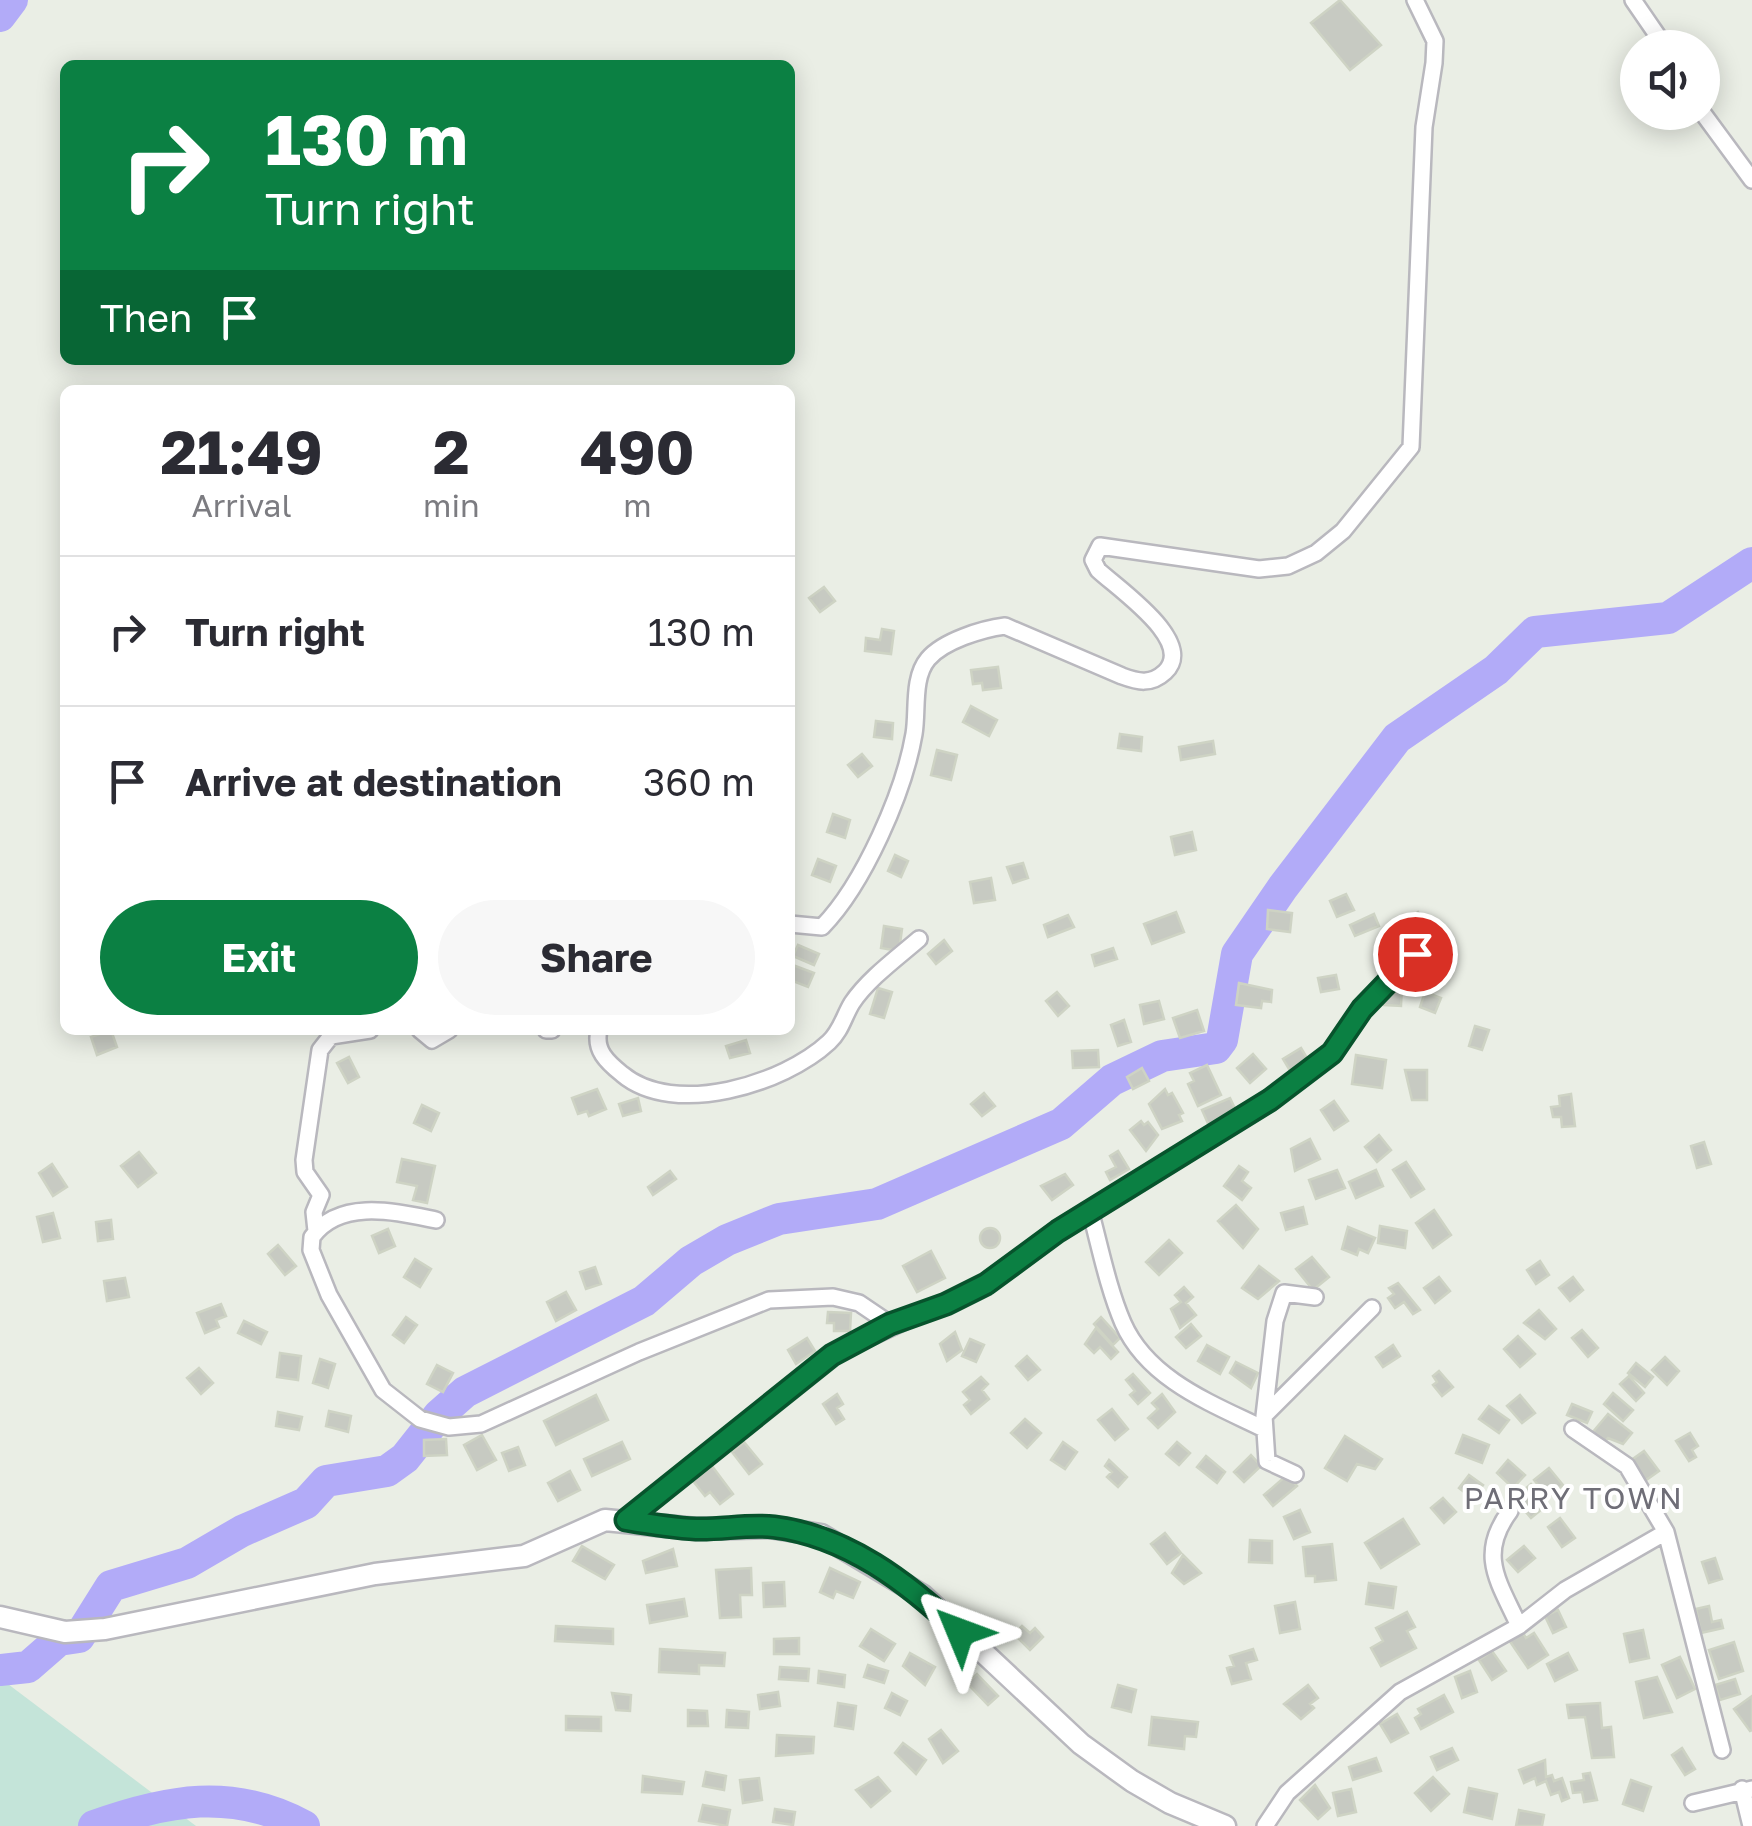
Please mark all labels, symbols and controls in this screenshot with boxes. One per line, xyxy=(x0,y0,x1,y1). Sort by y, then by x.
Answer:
map controls xyxy=(1620,30,1720,130)
button: sound xyxy=(1620,30,1720,130)
text: 130 m xyxy=(265,96,468,180)
icon: right xyxy=(100,100,230,230)
text: Turn right xyxy=(265,181,475,235)
icon: arrive xyxy=(212,290,267,345)
text: Then xyxy=(100,295,192,340)
text: 21:49 xyxy=(160,415,323,487)
text: 2 xyxy=(433,415,470,487)
text: 490 xyxy=(580,415,695,487)
text: Arrival xyxy=(191,486,292,524)
text: min xyxy=(423,486,480,524)
text: m xyxy=(623,486,651,524)
icon: right xyxy=(100,604,155,659)
text: Turn right xyxy=(185,609,365,654)
text: 130 m xyxy=(648,609,755,654)
icon: arrive xyxy=(100,754,155,809)
text: Arrive at destination xyxy=(185,759,562,804)
text: 360 m xyxy=(643,759,755,804)
button: Exit xyxy=(100,900,418,1015)
button: Share xyxy=(438,900,755,1015)
pin xyxy=(1373,912,1458,997)
icon: arrive xyxy=(1388,927,1443,982)
district label: PARRY TOWN xyxy=(1464,1480,1684,1516)
position arrow xyxy=(908,1580,1012,1684)

